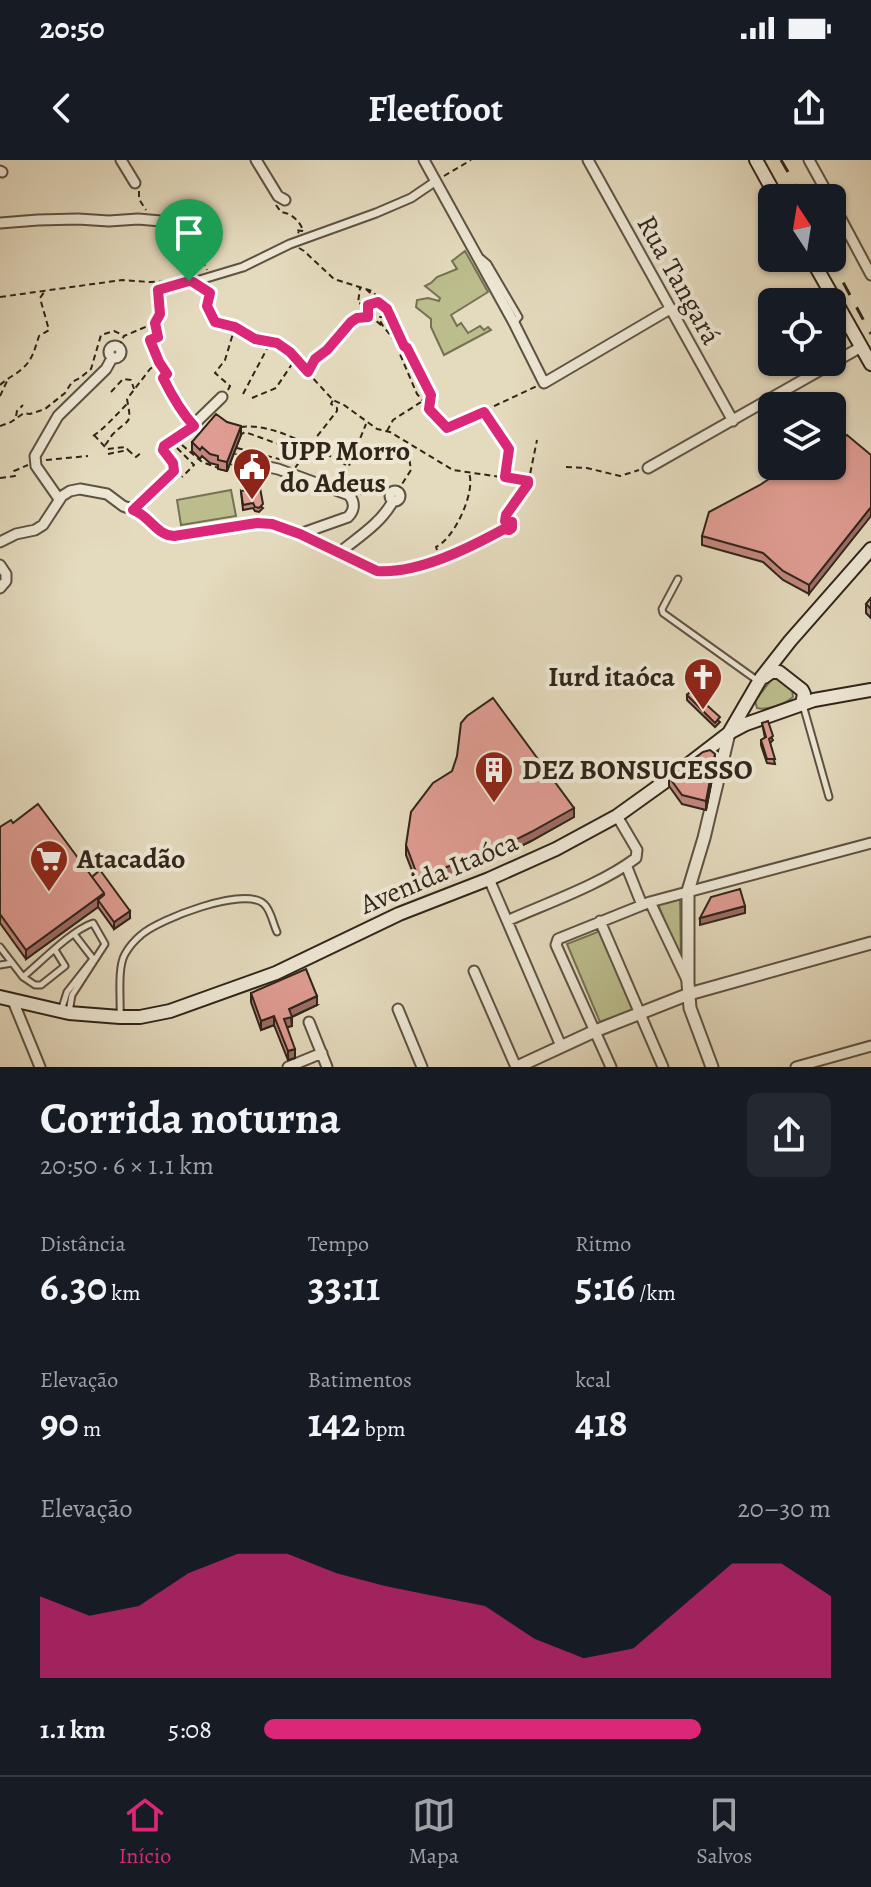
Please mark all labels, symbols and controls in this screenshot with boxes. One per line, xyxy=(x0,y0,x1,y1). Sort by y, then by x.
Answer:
text: 20:50 xyxy=(40,8,105,48)
text: Fleetfoot xyxy=(368,84,503,133)
icon: back xyxy=(40,86,84,130)
icon: share xyxy=(787,86,831,130)
north arrow xyxy=(758,184,846,272)
map controls xyxy=(758,184,846,480)
pin xyxy=(155,199,223,281)
street label: Rua Tangará xyxy=(628,208,730,352)
icon: arrive xyxy=(167,211,211,255)
button: locate xyxy=(758,288,846,376)
button: layers xyxy=(758,392,846,480)
place label: UPP Morro do Adeus xyxy=(280,432,410,502)
public building icon: UPP Morro do Adeus xyxy=(231,446,273,501)
church icon: Iurd itaóca xyxy=(682,656,724,711)
place label: Iurd itaóca xyxy=(548,658,675,696)
building icon: DEZ BONSUCESSO xyxy=(473,749,515,804)
place label: DEZ BONSUCESSO xyxy=(522,751,753,789)
street label: Avenida Itaóca xyxy=(353,823,524,924)
supermarket icon: Atacadão xyxy=(28,838,70,893)
place label: Atacadão xyxy=(76,840,186,878)
text: Corrida noturna xyxy=(40,1088,341,1148)
button: share xyxy=(747,1093,831,1177)
text: 20:50 · 6 × 1.1 km xyxy=(40,1148,214,1183)
text: Distância xyxy=(40,1229,126,1259)
text: Tempo xyxy=(308,1229,369,1259)
text: Ritmo xyxy=(575,1229,631,1259)
text: 6.30 xyxy=(40,1259,107,1314)
text: 33:11 xyxy=(308,1259,380,1314)
text: 5:16 xyxy=(575,1259,635,1314)
text: km xyxy=(107,1278,141,1308)
text: /km xyxy=(635,1278,676,1308)
text: Elevação xyxy=(40,1365,118,1395)
text: Batimentos xyxy=(308,1365,412,1395)
text: kcal xyxy=(575,1365,611,1395)
text: 90 xyxy=(40,1395,79,1450)
text: 142 xyxy=(308,1395,360,1450)
text: 418 xyxy=(575,1395,628,1450)
text: m xyxy=(79,1414,101,1444)
text: bpm xyxy=(360,1414,406,1444)
text: Elevação xyxy=(40,1491,132,1526)
text: 20–30 m xyxy=(738,1491,831,1526)
text: 1.1 km xyxy=(40,1712,106,1747)
text: 5:08 xyxy=(168,1712,212,1747)
tab: Início xyxy=(119,1793,171,1871)
tab: Mapa xyxy=(408,1793,459,1871)
tab: Salvos xyxy=(696,1793,752,1871)

